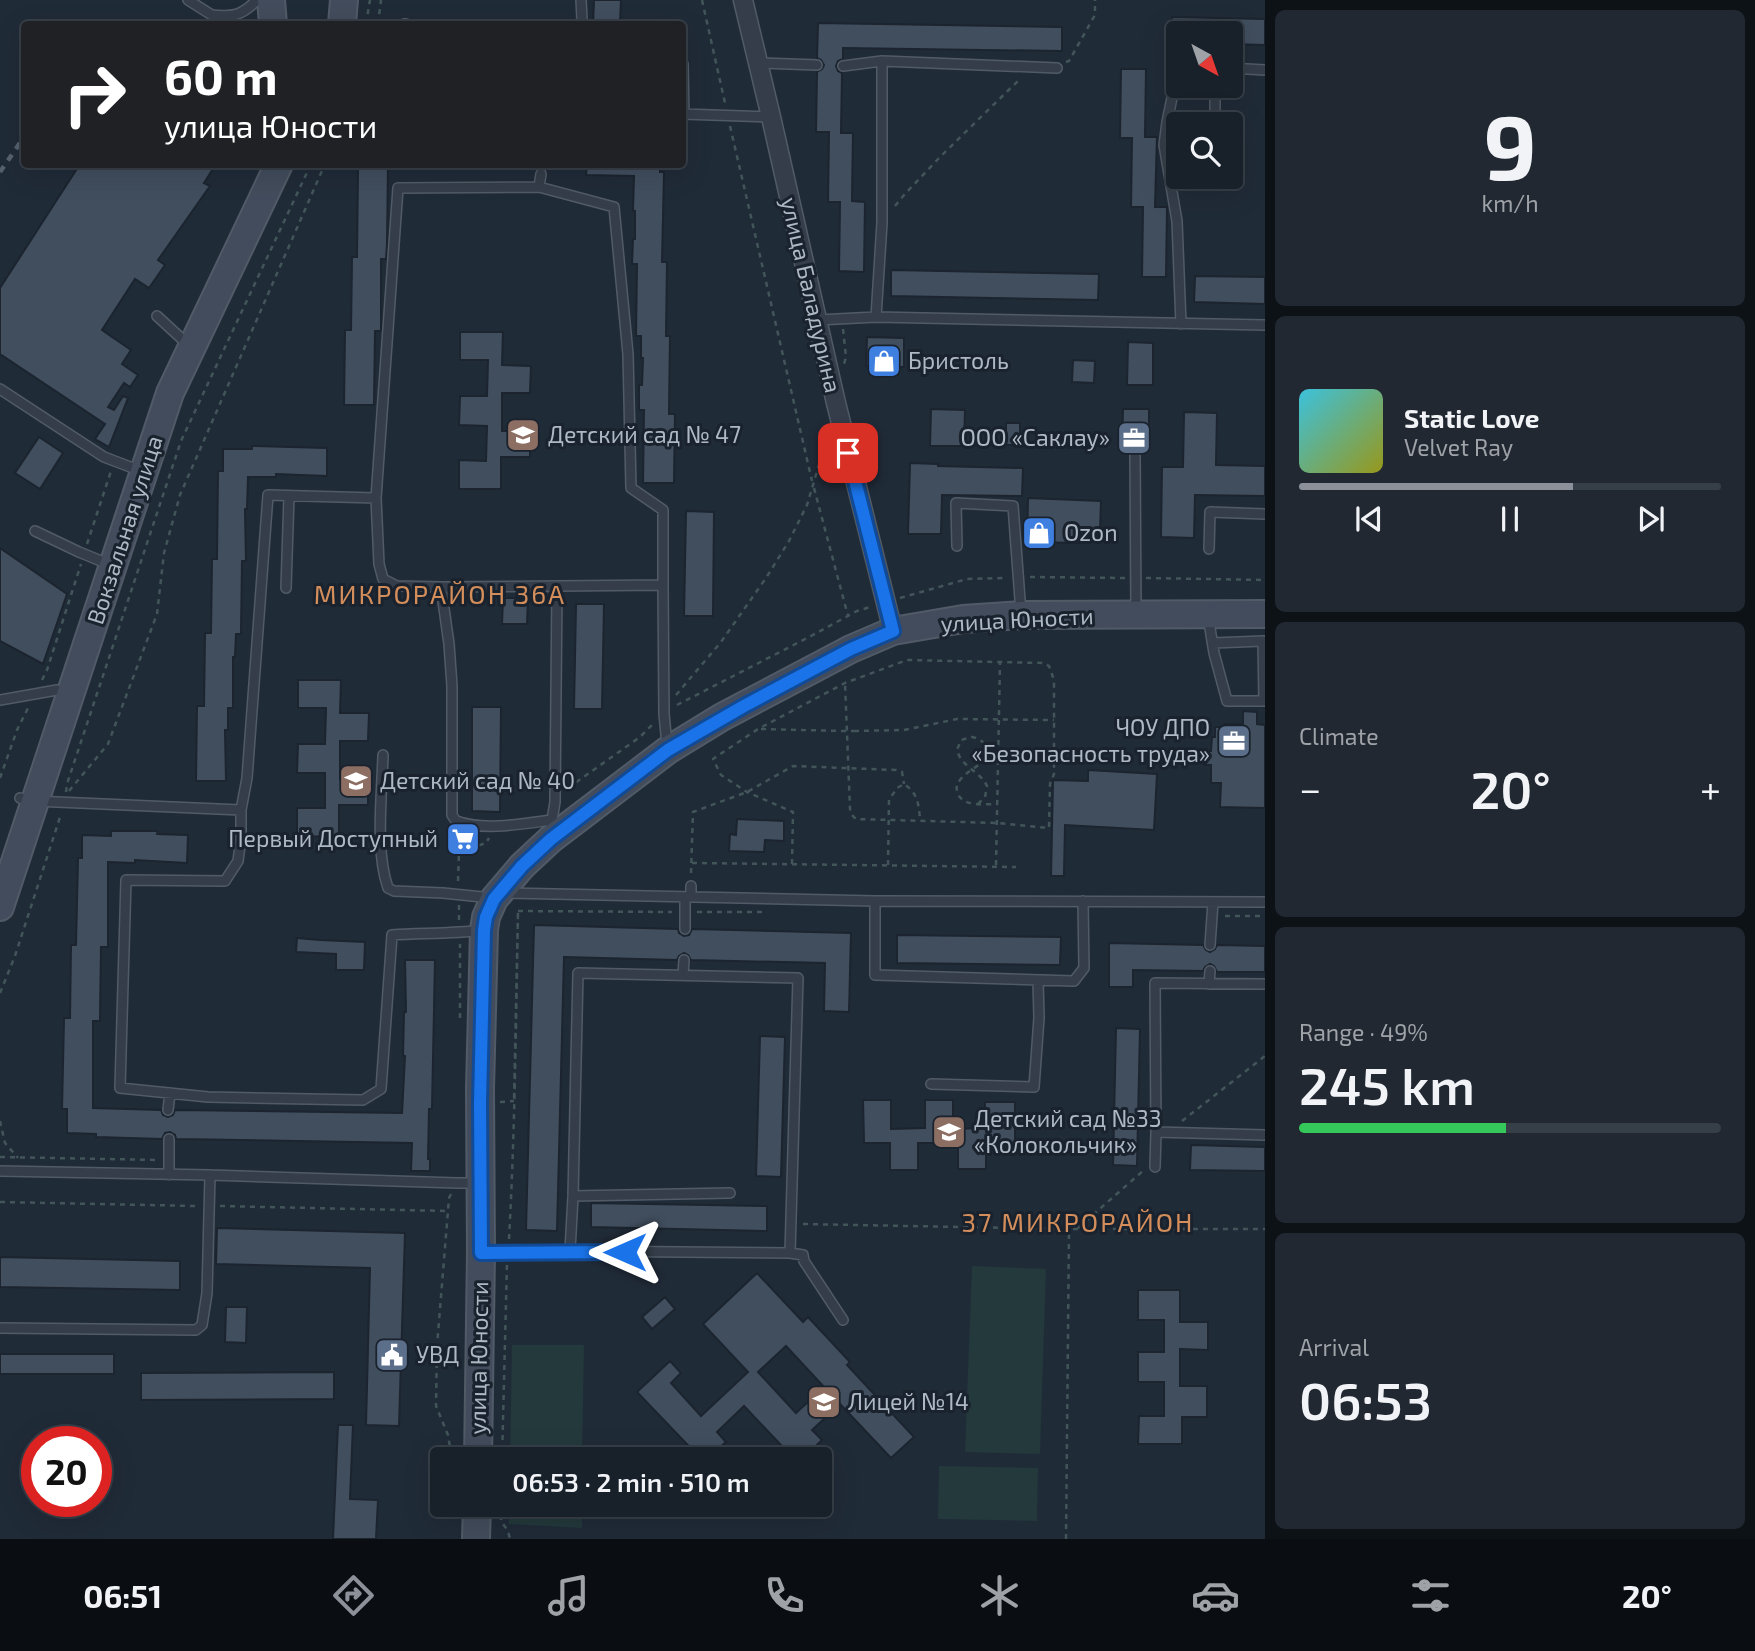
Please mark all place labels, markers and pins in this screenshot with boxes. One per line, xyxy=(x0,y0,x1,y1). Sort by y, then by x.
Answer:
shop icon: Бристоль xyxy=(865,342,903,380)
place label: Бристоль xyxy=(908,346,1009,374)
school or university icon: Детский сад № 47 xyxy=(504,416,542,454)
office icon: ООО «Саклау» xyxy=(1115,419,1153,457)
place label: Детский сад № 47 xyxy=(548,420,741,448)
pin xyxy=(818,423,878,483)
place label: ООО «Саклау» xyxy=(960,423,1110,452)
shop icon: Ozon xyxy=(1020,514,1058,552)
place label: Ozon xyxy=(1064,518,1118,546)
place label: ЧОУ ДПО «Безопасность труда» xyxy=(972,713,1210,768)
office icon: ЧОУ ДПО «Безопасность труда» xyxy=(1215,722,1253,760)
school or university icon: Детский сад № 40 xyxy=(337,762,375,800)
place label: Детский сад № 40 xyxy=(380,766,575,794)
supermarket icon: Первый Доступный xyxy=(444,820,482,858)
place label: Первый Доступный xyxy=(228,824,438,853)
place label: Детский сад №33 «Колокольчик» xyxy=(974,1104,1162,1158)
school or university icon: Детский сад №33 «Колокольчик» xyxy=(930,1113,968,1151)
public building icon: УВД xyxy=(373,1336,411,1374)
place label: УВД xyxy=(416,1340,459,1368)
school or university icon: Лицей №14 xyxy=(805,1383,843,1421)
place label: Лицей №14 xyxy=(848,1387,969,1415)

